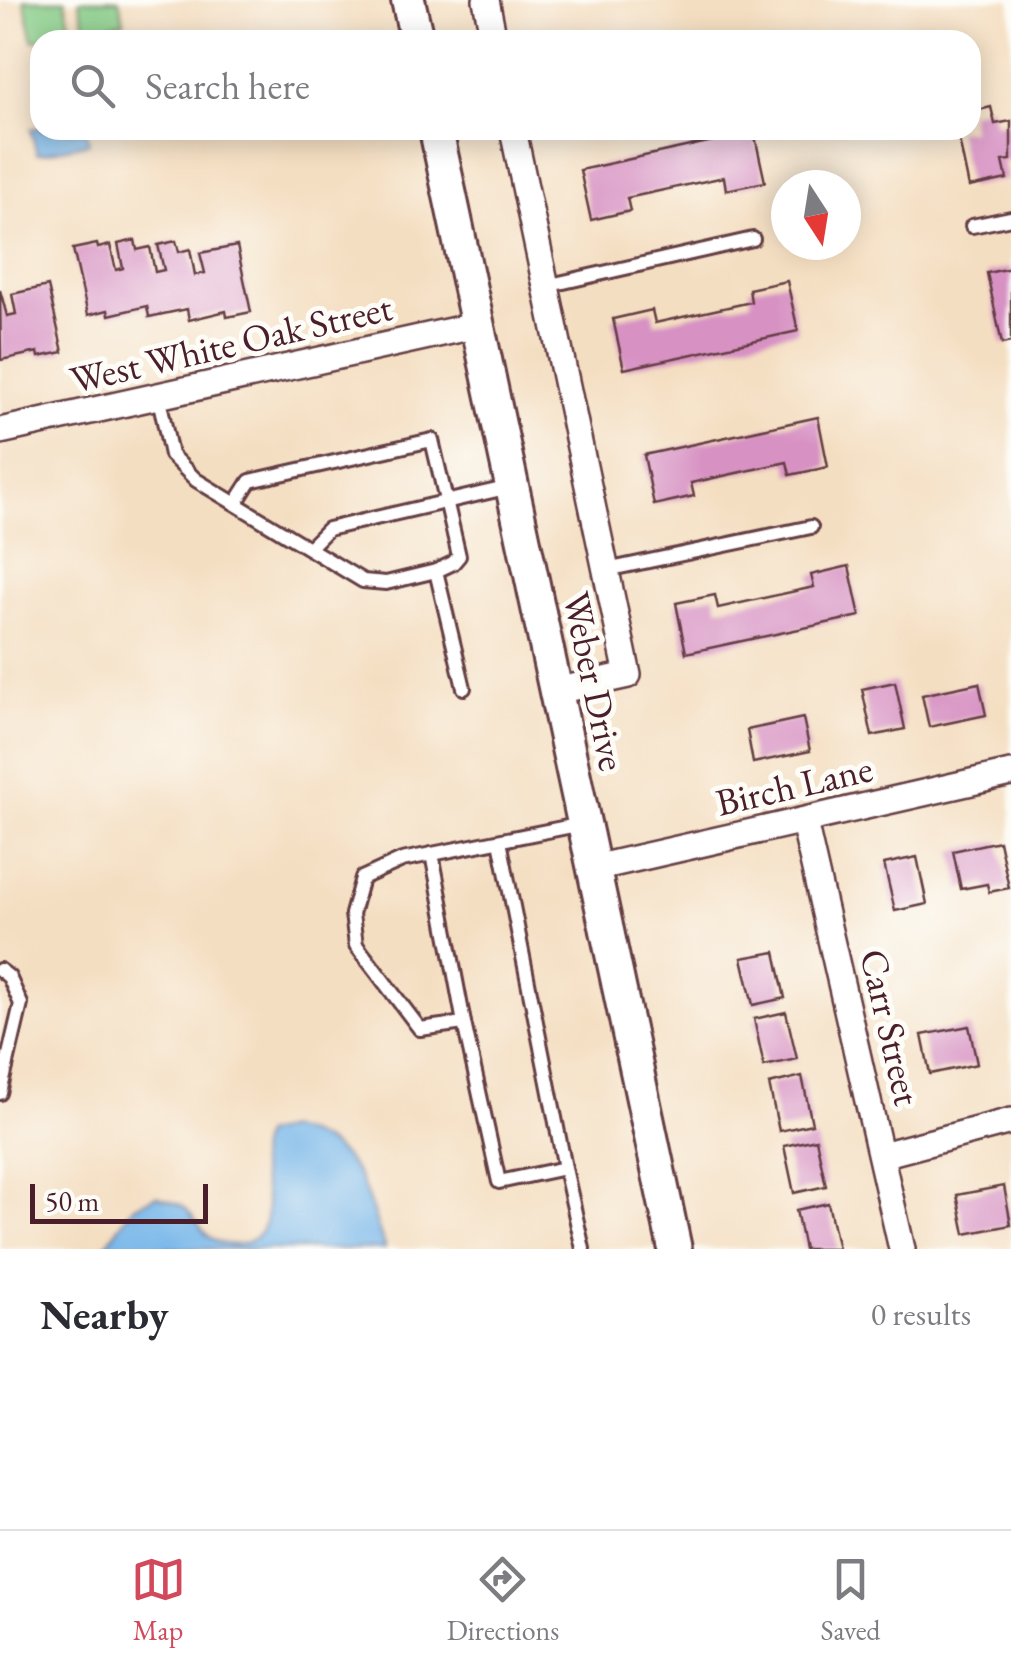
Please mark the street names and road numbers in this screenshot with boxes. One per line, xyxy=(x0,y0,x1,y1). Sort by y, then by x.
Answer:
street label: West White Oak Street xyxy=(65,282,397,404)
street label: Weber Drive xyxy=(552,587,638,775)
street label: Birch Lane xyxy=(711,743,877,827)
street label: Carr Street xyxy=(849,944,933,1110)

